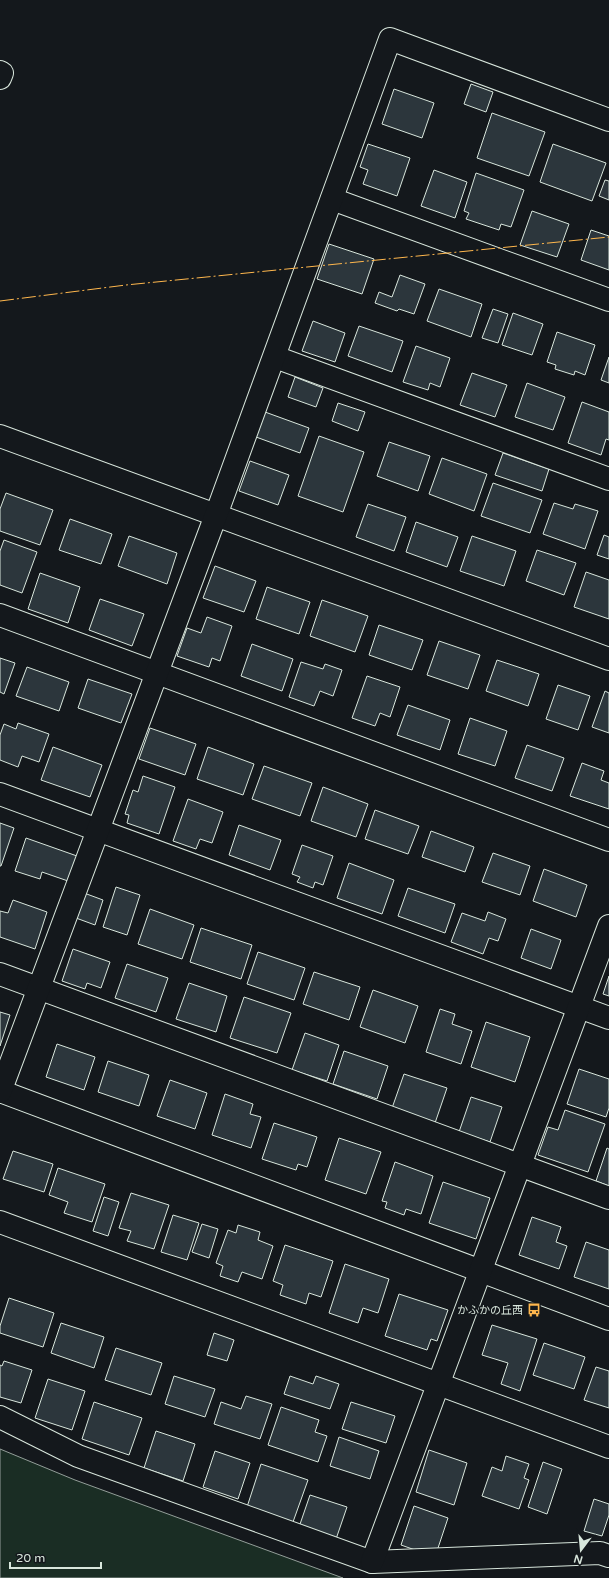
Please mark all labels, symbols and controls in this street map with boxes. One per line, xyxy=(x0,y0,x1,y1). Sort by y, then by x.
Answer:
bus stop icon: かふかの丘西 xyxy=(526,1302,542,1318)
place label: かふかの丘西 xyxy=(457,1304,523,1317)
north arrow xyxy=(561,1530,601,1570)
scale bar xyxy=(10,1544,101,1570)
text: 20 m xyxy=(16,1551,45,1565)
text: N xyxy=(572,1552,584,1567)

